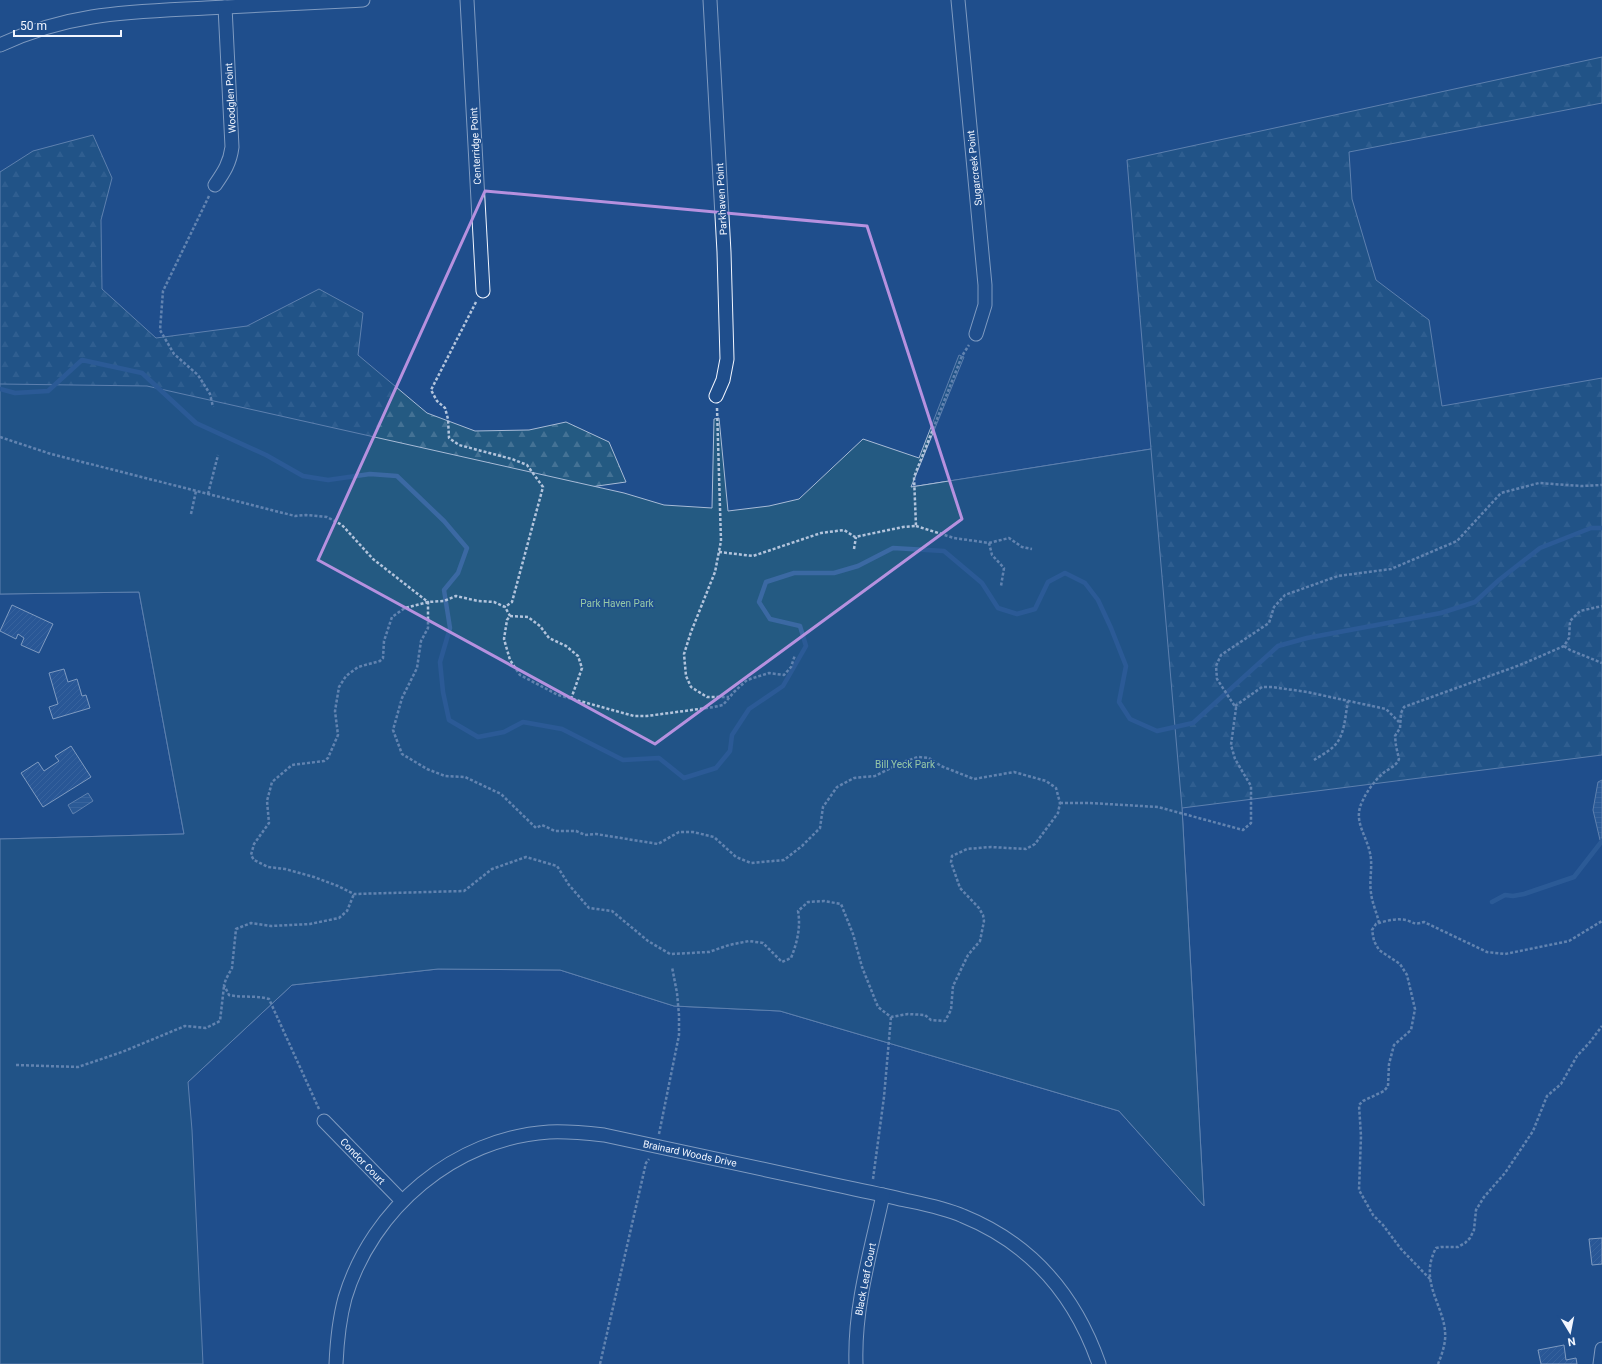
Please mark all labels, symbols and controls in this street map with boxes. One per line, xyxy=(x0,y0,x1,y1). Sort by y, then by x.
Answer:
scale bar xyxy=(14,12,121,38)
text: 50 m xyxy=(20,19,47,33)
street label: Woodglen Point xyxy=(223,63,238,133)
street label: Centerridge Point xyxy=(468,107,483,185)
street label: Sugarcreek Point xyxy=(965,130,984,206)
street label: Parkhaven Point xyxy=(714,163,729,235)
park label: Park Haven Park xyxy=(580,598,655,609)
park label: Bill Yeck Park xyxy=(875,759,936,770)
street label: Condor Court xyxy=(338,1136,387,1187)
street label: Brainard Woods Drive xyxy=(642,1138,738,1169)
street label: Black Leaf Court xyxy=(853,1242,878,1316)
north arrow xyxy=(1550,1312,1590,1352)
text: N xyxy=(1566,1334,1577,1348)

